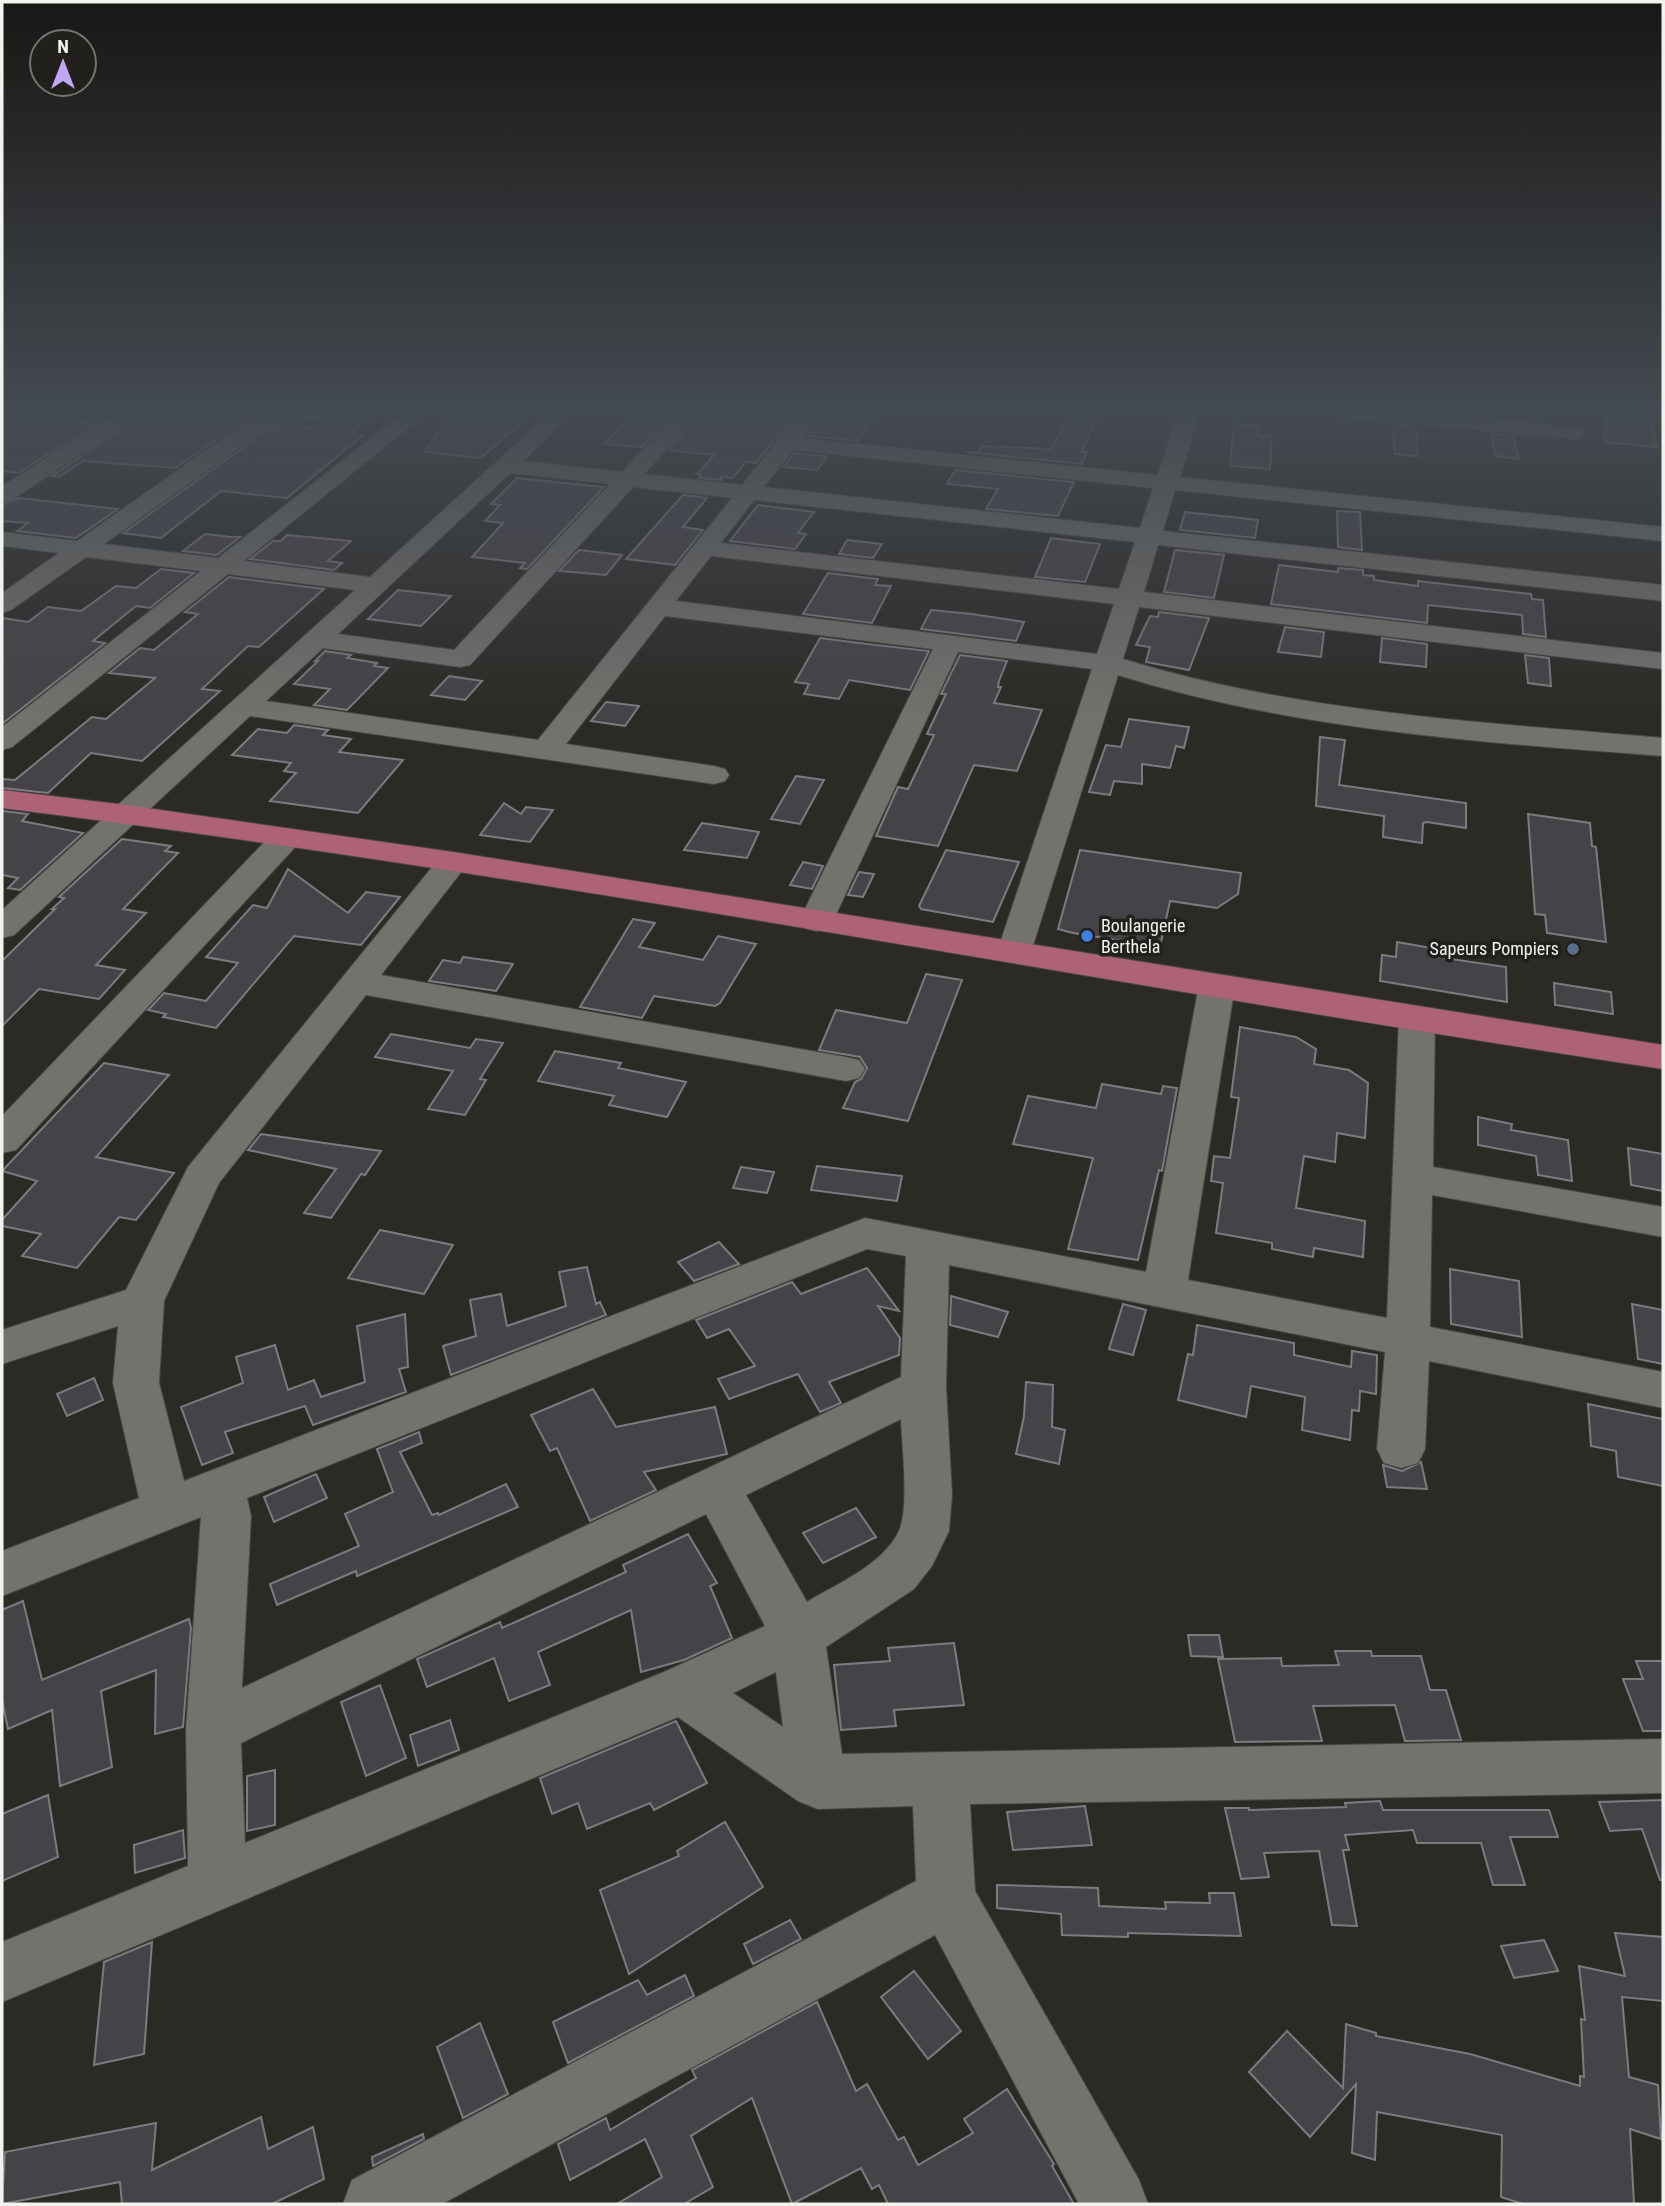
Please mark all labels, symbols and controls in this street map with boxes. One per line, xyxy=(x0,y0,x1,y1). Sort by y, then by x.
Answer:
north arrow xyxy=(28,28,98,98)
text: N xyxy=(57,35,69,58)
place label: Boulangerie Berthela xyxy=(1101,915,1185,957)
marker: Boulangerie Berthela xyxy=(1079,928,1095,944)
place label: Sapeurs Pompiers xyxy=(1430,938,1559,959)
marker: Sapeurs Pompiers xyxy=(1565,941,1581,957)

